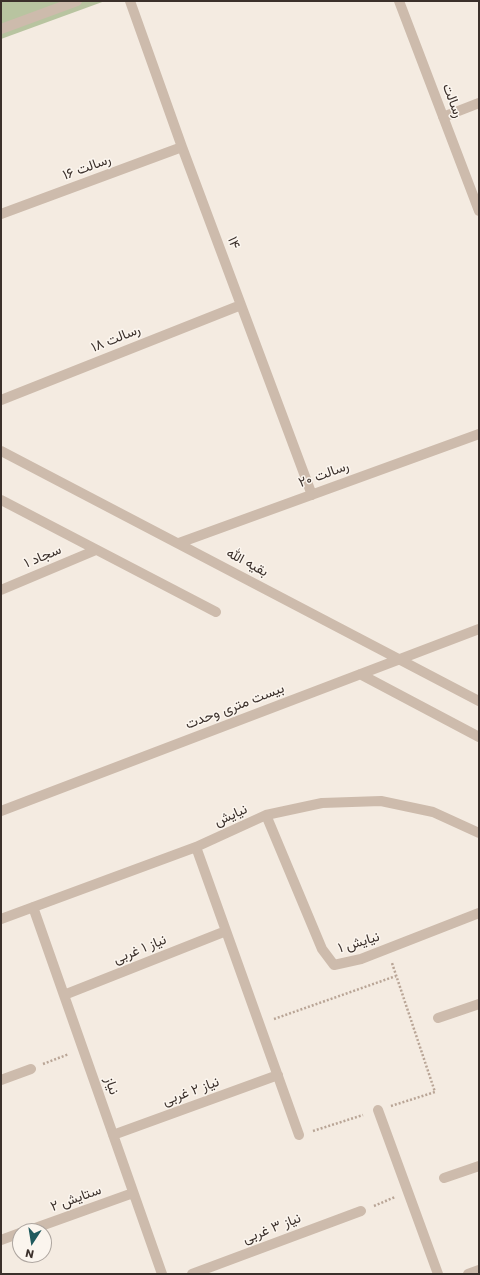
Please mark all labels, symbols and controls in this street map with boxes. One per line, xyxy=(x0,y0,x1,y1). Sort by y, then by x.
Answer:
street label: رسالت xyxy=(438,81,466,121)
street label: رسالت ۱۶ xyxy=(61,152,113,184)
street label: ۱۴ xyxy=(223,234,243,252)
street label: رسالت ۱۸ xyxy=(89,322,143,356)
street label: رسالت ۲۰ xyxy=(296,458,352,492)
street label: سجاد ۱ xyxy=(22,542,64,572)
street label: بقیه الله xyxy=(223,545,271,581)
street label: بیست متری وحدت xyxy=(183,680,287,734)
street label: نیایش xyxy=(212,801,250,831)
street label: نیایش ۱ xyxy=(336,929,382,957)
street label: نیاز ۱ غربی xyxy=(111,932,169,968)
street label: نیاز ۲ غربی xyxy=(160,1074,222,1110)
street label: نیاز xyxy=(100,1075,122,1097)
street label: ستایش ۲ xyxy=(48,1182,104,1216)
street label: نیاز ۳ غربی xyxy=(240,1210,304,1248)
north arrow xyxy=(12,1223,52,1263)
text: N xyxy=(24,1245,35,1262)

